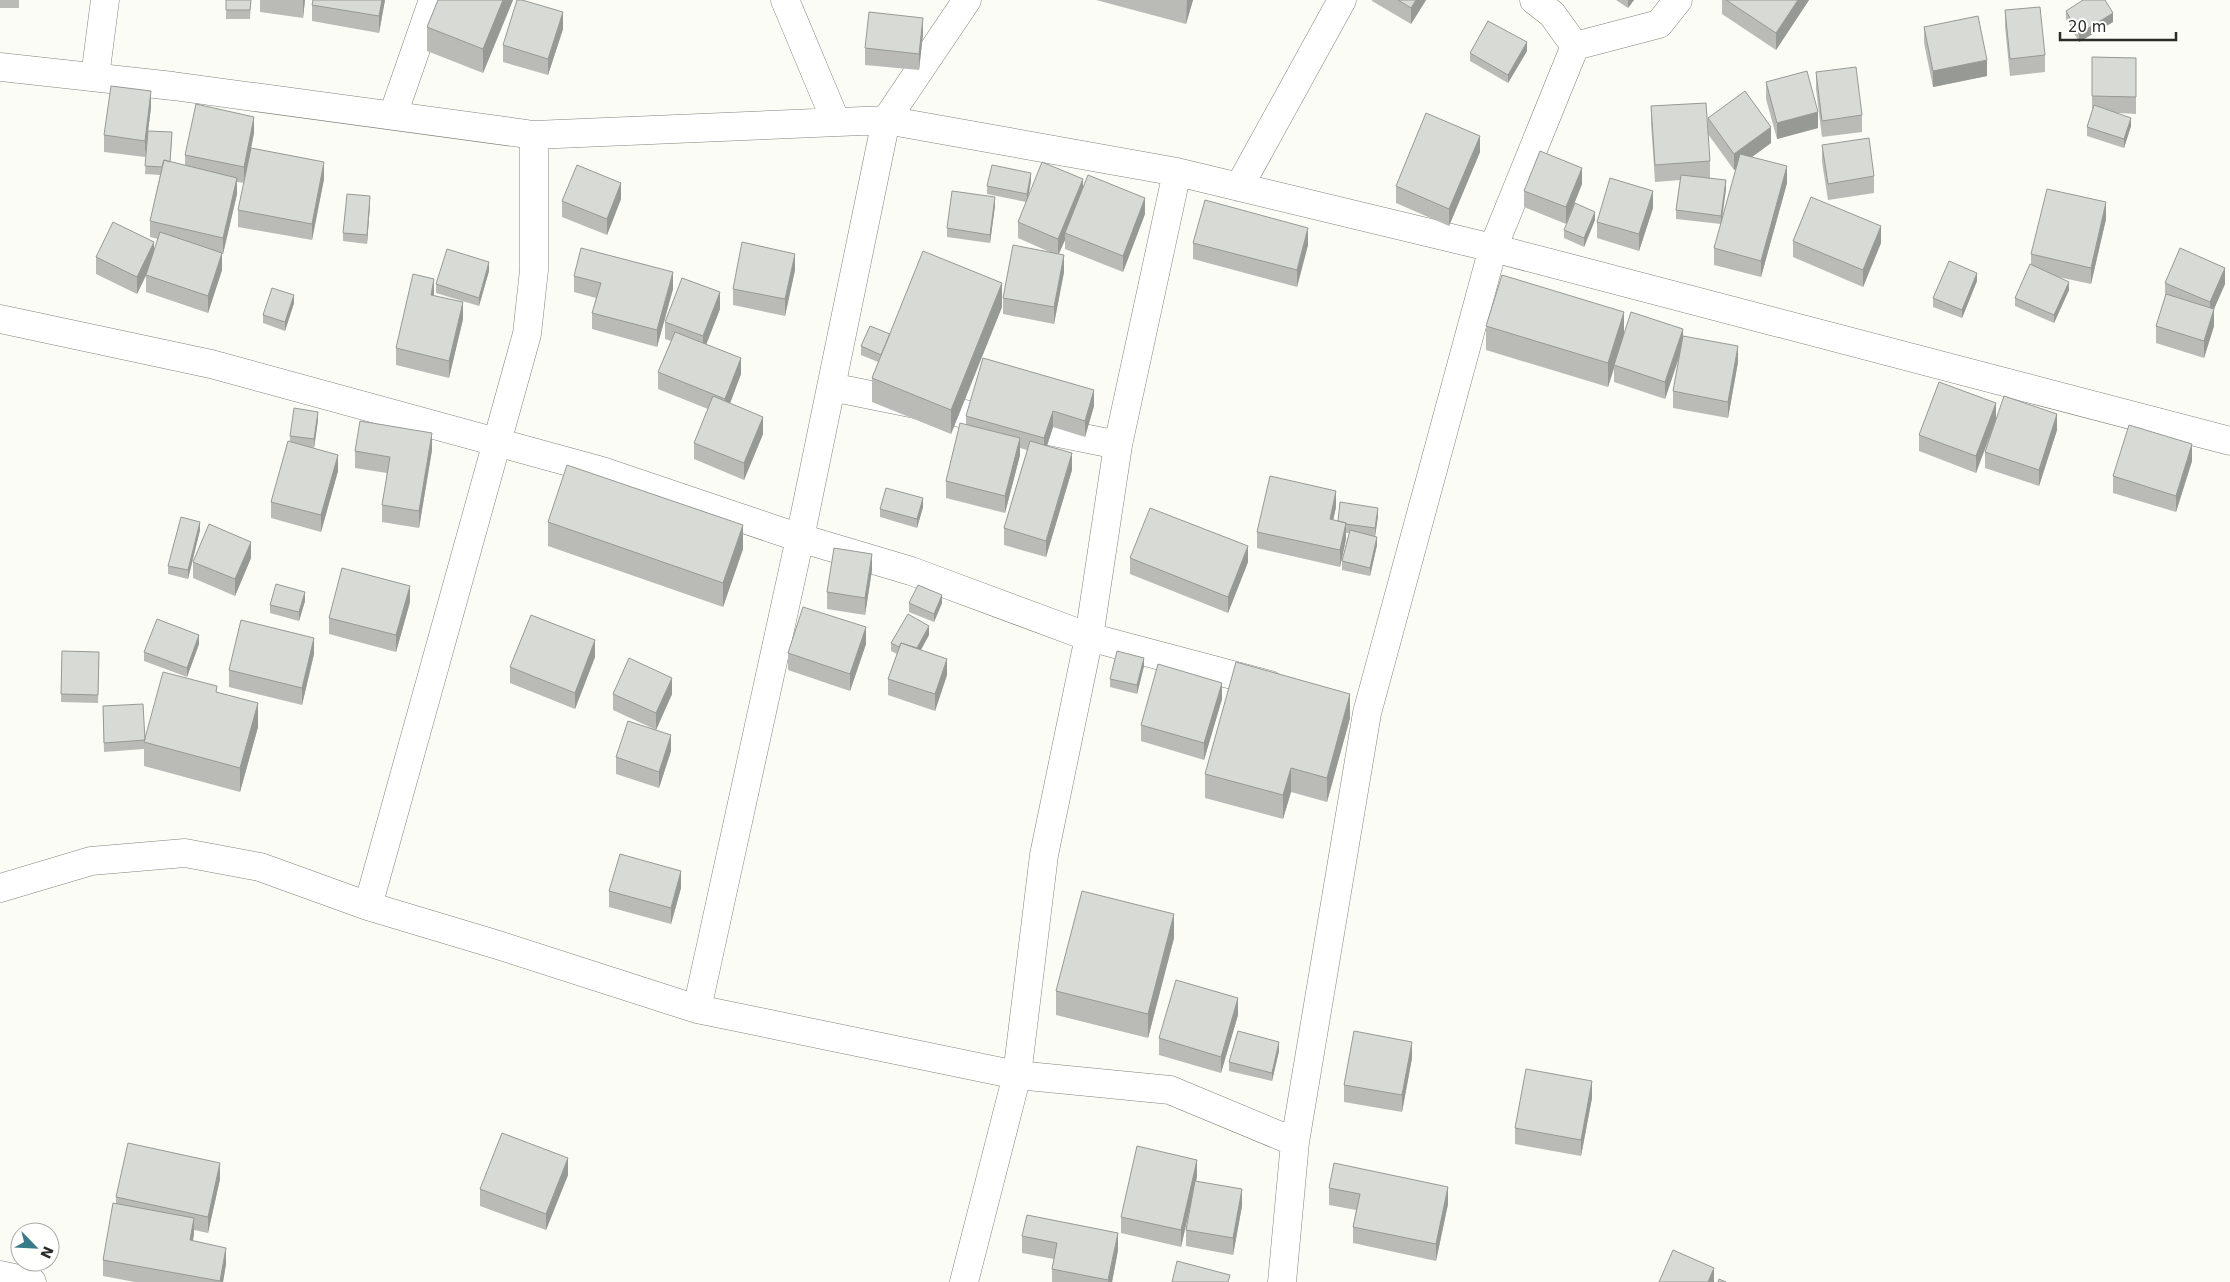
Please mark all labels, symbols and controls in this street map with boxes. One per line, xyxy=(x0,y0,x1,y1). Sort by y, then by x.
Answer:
scale bar xyxy=(2060,10,2176,42)
text: 20 m xyxy=(2068,18,2106,36)
north arrow xyxy=(10,1222,60,1272)
text: N xyxy=(37,1244,57,1261)

